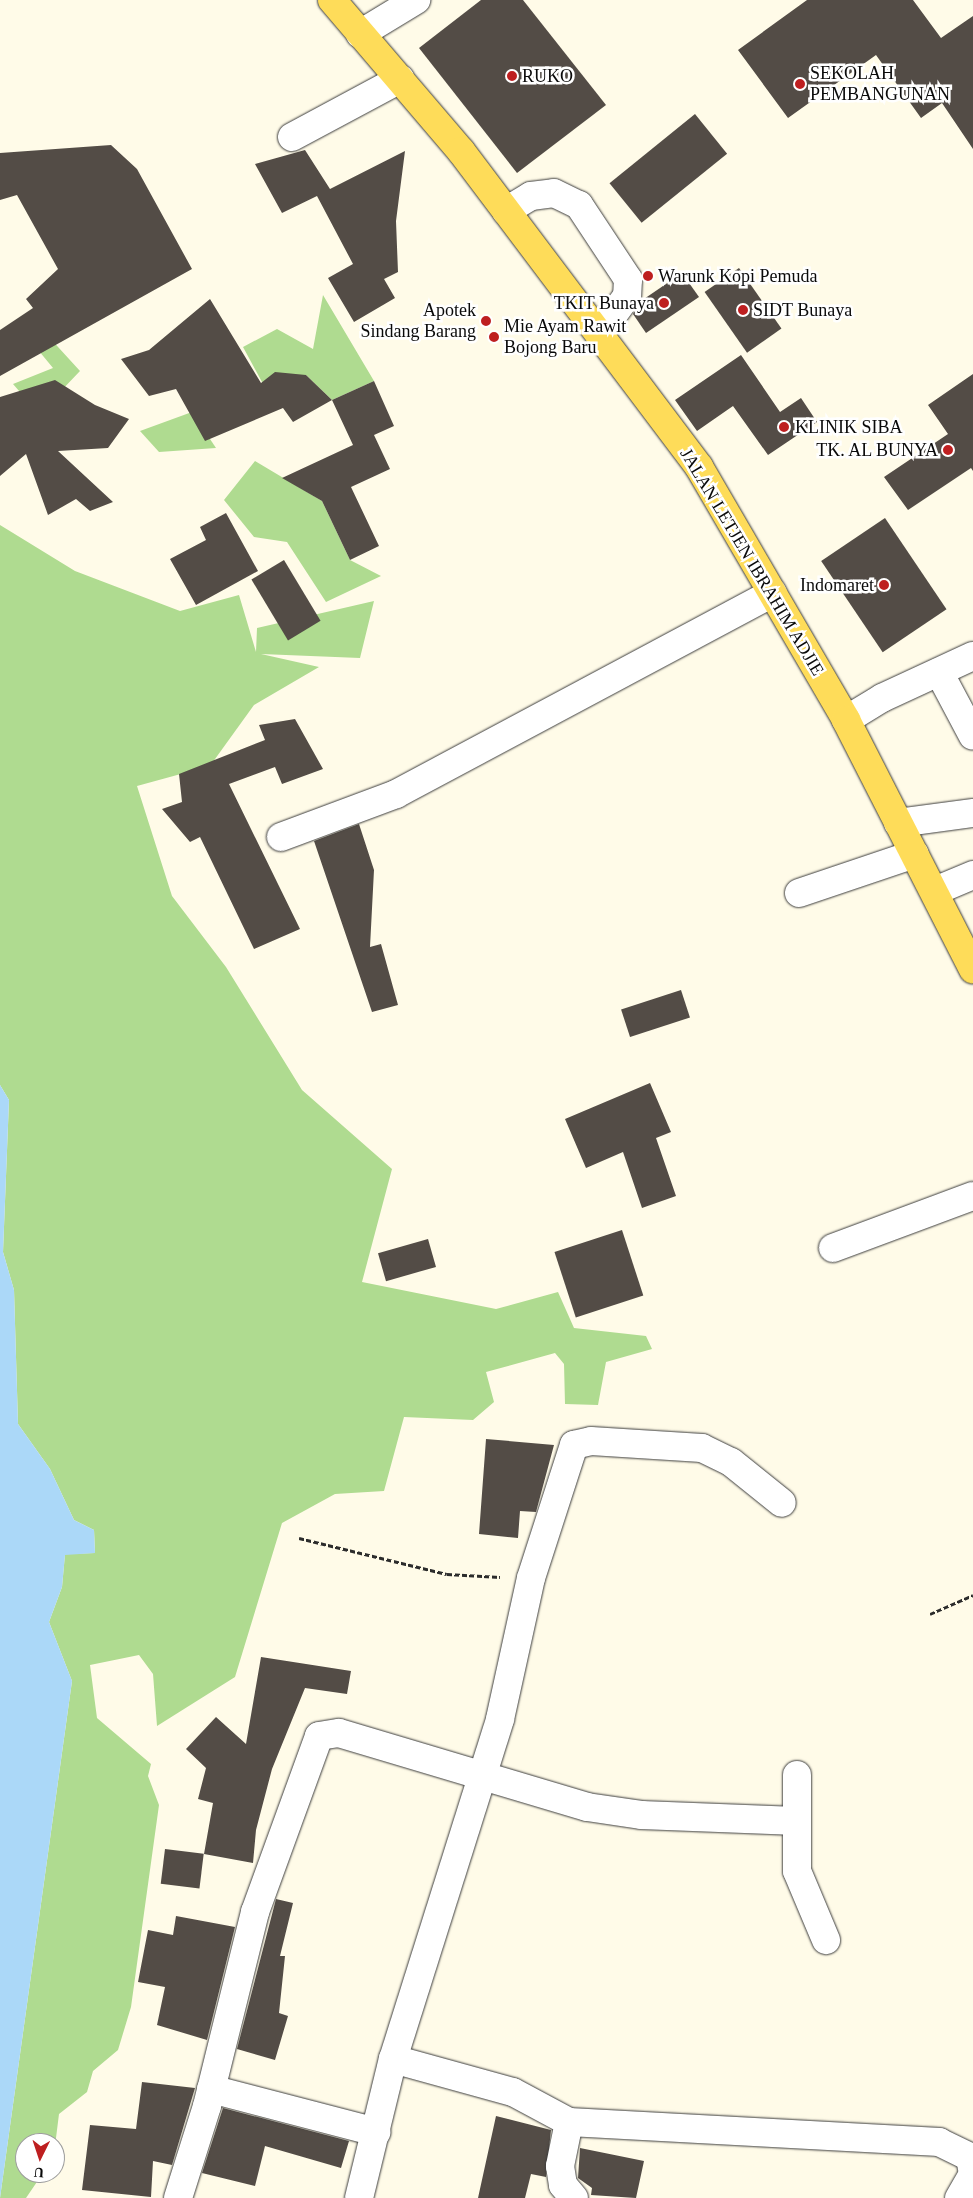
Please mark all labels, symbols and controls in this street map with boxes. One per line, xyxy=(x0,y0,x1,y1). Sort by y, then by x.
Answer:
place label: SEKOLAH PEMBANGUNAN xyxy=(810,63,950,106)
place label: RUKO xyxy=(522,65,573,87)
marker: RUKO xyxy=(506,70,518,82)
marker: SEKOLAH PEMBANGUNAN xyxy=(794,78,806,90)
place label: Warunk Kopi Pemuda xyxy=(658,265,818,287)
marker: Warunk Kopi Pemuda xyxy=(642,270,654,282)
place label: TKIT Bunaya xyxy=(554,292,654,314)
marker: TKIT Bunaya xyxy=(658,297,670,309)
place label: SIDT Bunaya xyxy=(753,299,852,321)
place label: Apotek Sindang Barang xyxy=(361,300,476,342)
marker: SIDT Bunaya xyxy=(737,304,749,316)
marker: Apotek Sindang Barang xyxy=(480,315,492,327)
place label: Mie Ayam Rawit Bojong Baru xyxy=(504,316,627,358)
marker: Mie Ayam Rawit Bojong Baru xyxy=(488,331,500,343)
place label: KLINIK SIBA xyxy=(795,416,902,438)
marker: KLINIK SIBA xyxy=(777,420,791,434)
place label: TK. AL BUNYA xyxy=(815,439,938,461)
street label: JALAN LETJEN IBRAHIM ADJIE xyxy=(675,444,829,680)
marker: TK. AL BUNYA xyxy=(942,444,954,456)
place label: Indomaret xyxy=(800,574,874,596)
marker: Indomaret xyxy=(878,579,890,591)
north arrow xyxy=(15,2133,65,2183)
text: U xyxy=(33,2165,45,2180)

